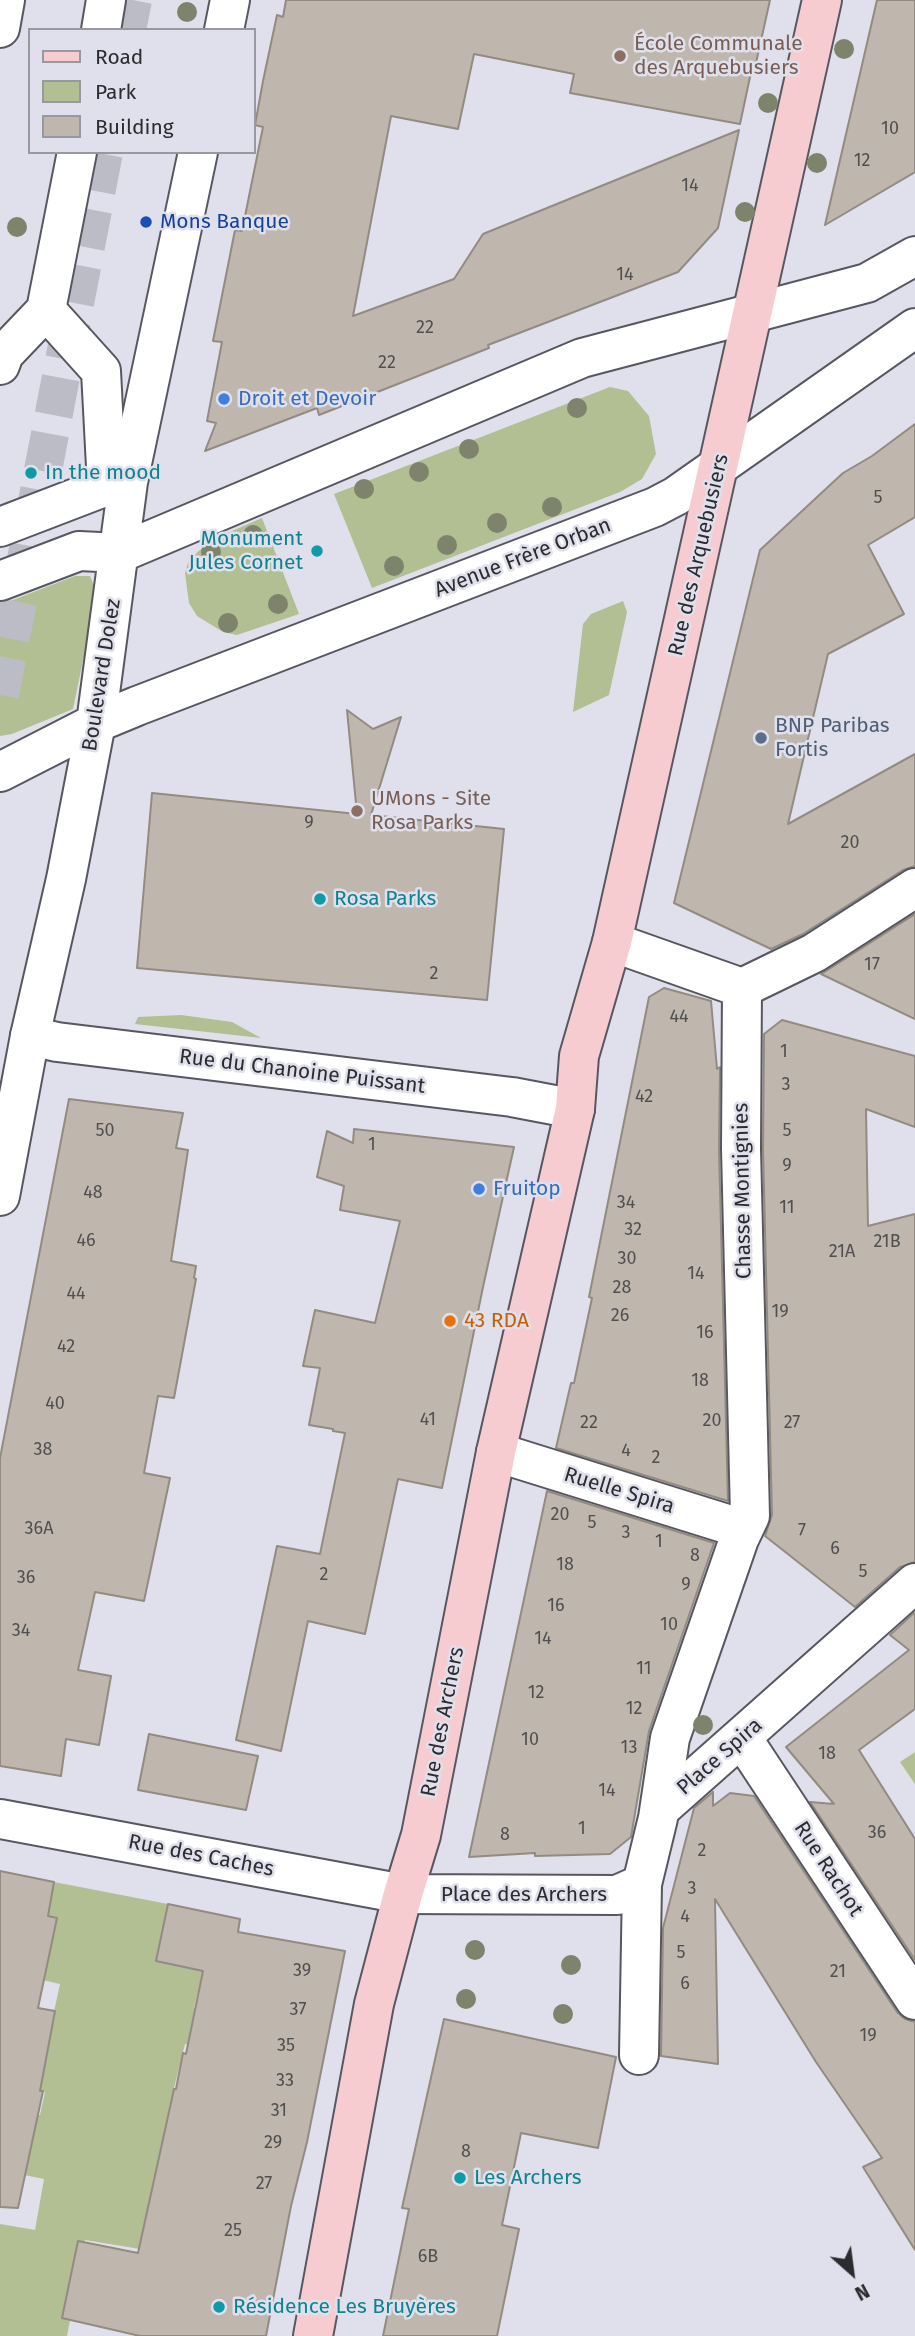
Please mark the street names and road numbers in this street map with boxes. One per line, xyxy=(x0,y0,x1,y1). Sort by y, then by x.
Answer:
street label: Rue des Arquebusiers xyxy=(663,452,735,658)
street label: Avenue Frère Orban xyxy=(431,513,615,603)
street label: Boulevard Dolez xyxy=(78,597,126,753)
street label: Rue du Chanoine Puissant xyxy=(178,1044,426,1100)
street label: Chasse Montignies xyxy=(729,1103,757,1279)
street label: Ruelle Spira xyxy=(561,1462,677,1520)
street label: Rue des Archers xyxy=(416,1645,470,1799)
street label: Place Spira xyxy=(672,1713,768,1801)
street label: Rue Rachot xyxy=(788,1817,868,1921)
street label: Rue des Caches xyxy=(126,1830,276,1882)
street label: Place des Archers xyxy=(441,1882,607,1908)

